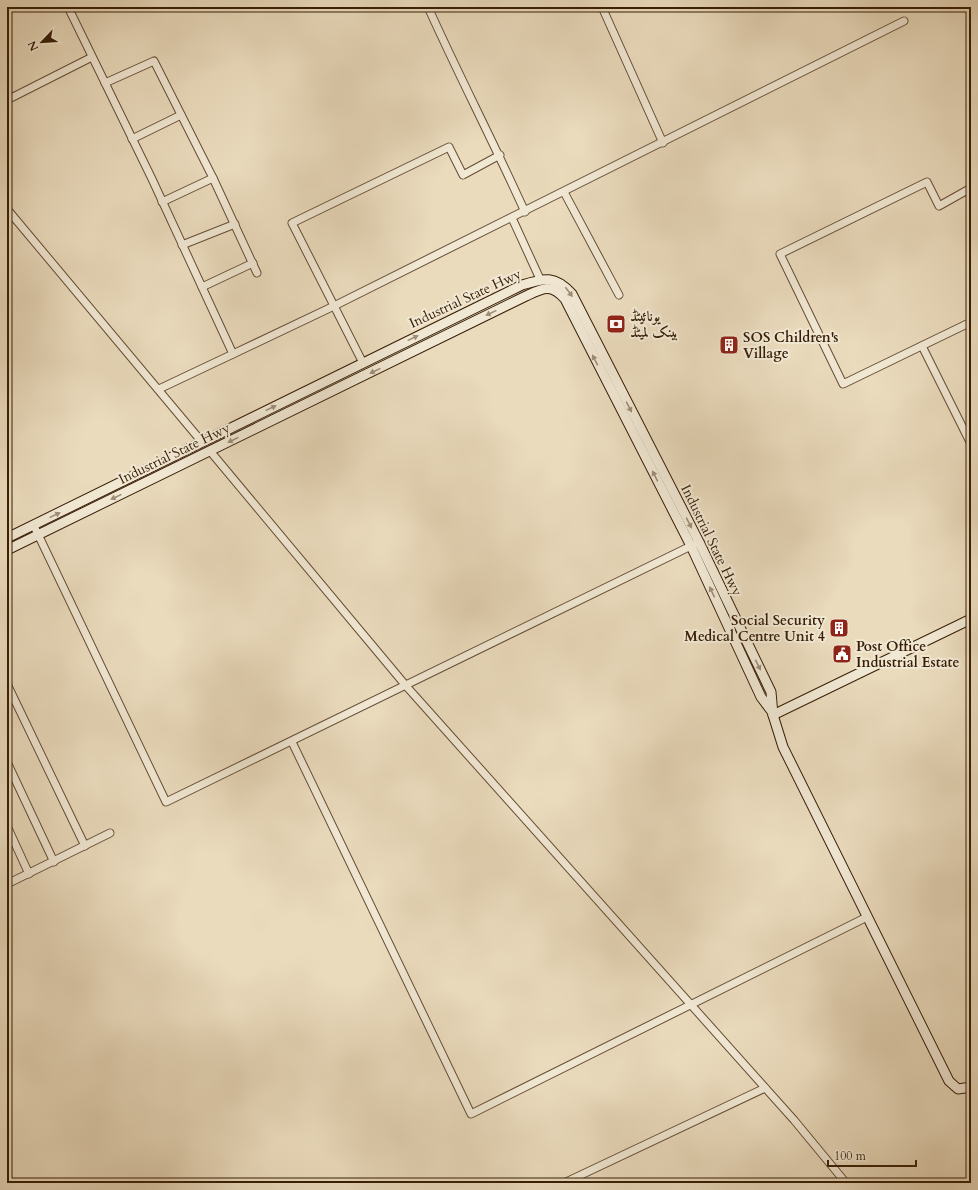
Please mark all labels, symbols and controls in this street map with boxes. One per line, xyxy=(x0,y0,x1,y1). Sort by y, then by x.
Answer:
north arrow xyxy=(22,22,62,62)
text: N xyxy=(24,38,42,54)
street label: Industrial State Hwy xyxy=(406,264,525,333)
one-way arrow xyxy=(565,287,573,297)
place label: یونائیٹڈ بینک لمیٹڈ xyxy=(630,307,678,342)
one-way arrow xyxy=(486,310,497,316)
bank icon: یونائیٹڈ بینک لمیٹڈ xyxy=(605,313,627,335)
place label: SOS Children's Village xyxy=(743,328,839,363)
building icon: SOS Children's Village xyxy=(718,334,740,356)
one-way arrow xyxy=(407,335,419,341)
one-way arrow xyxy=(592,354,598,366)
one-way arrow xyxy=(369,368,381,374)
one-way arrow xyxy=(626,402,632,413)
one-way arrow xyxy=(266,405,277,411)
street label: Industrial State Hwy xyxy=(115,418,234,489)
one-way arrow xyxy=(227,437,239,443)
one-way arrow xyxy=(651,470,658,482)
street label: Industrial State Hwy xyxy=(676,481,747,600)
one-way arrow xyxy=(110,494,122,500)
one-way arrow xyxy=(49,512,60,518)
one-way arrow xyxy=(685,517,692,529)
one-way arrow xyxy=(709,587,715,598)
place label: Social Security Medical Centre Unit 4 xyxy=(684,611,825,646)
building icon: Social Security Medical Centre Unit 4 xyxy=(828,617,850,639)
place label: Post Office Industrial Estate xyxy=(856,637,959,672)
public building icon: Post Office Industrial Estate xyxy=(831,643,853,665)
one-way arrow xyxy=(755,659,761,671)
scale bar xyxy=(828,1142,916,1168)
text: 100 m xyxy=(834,1148,867,1164)

